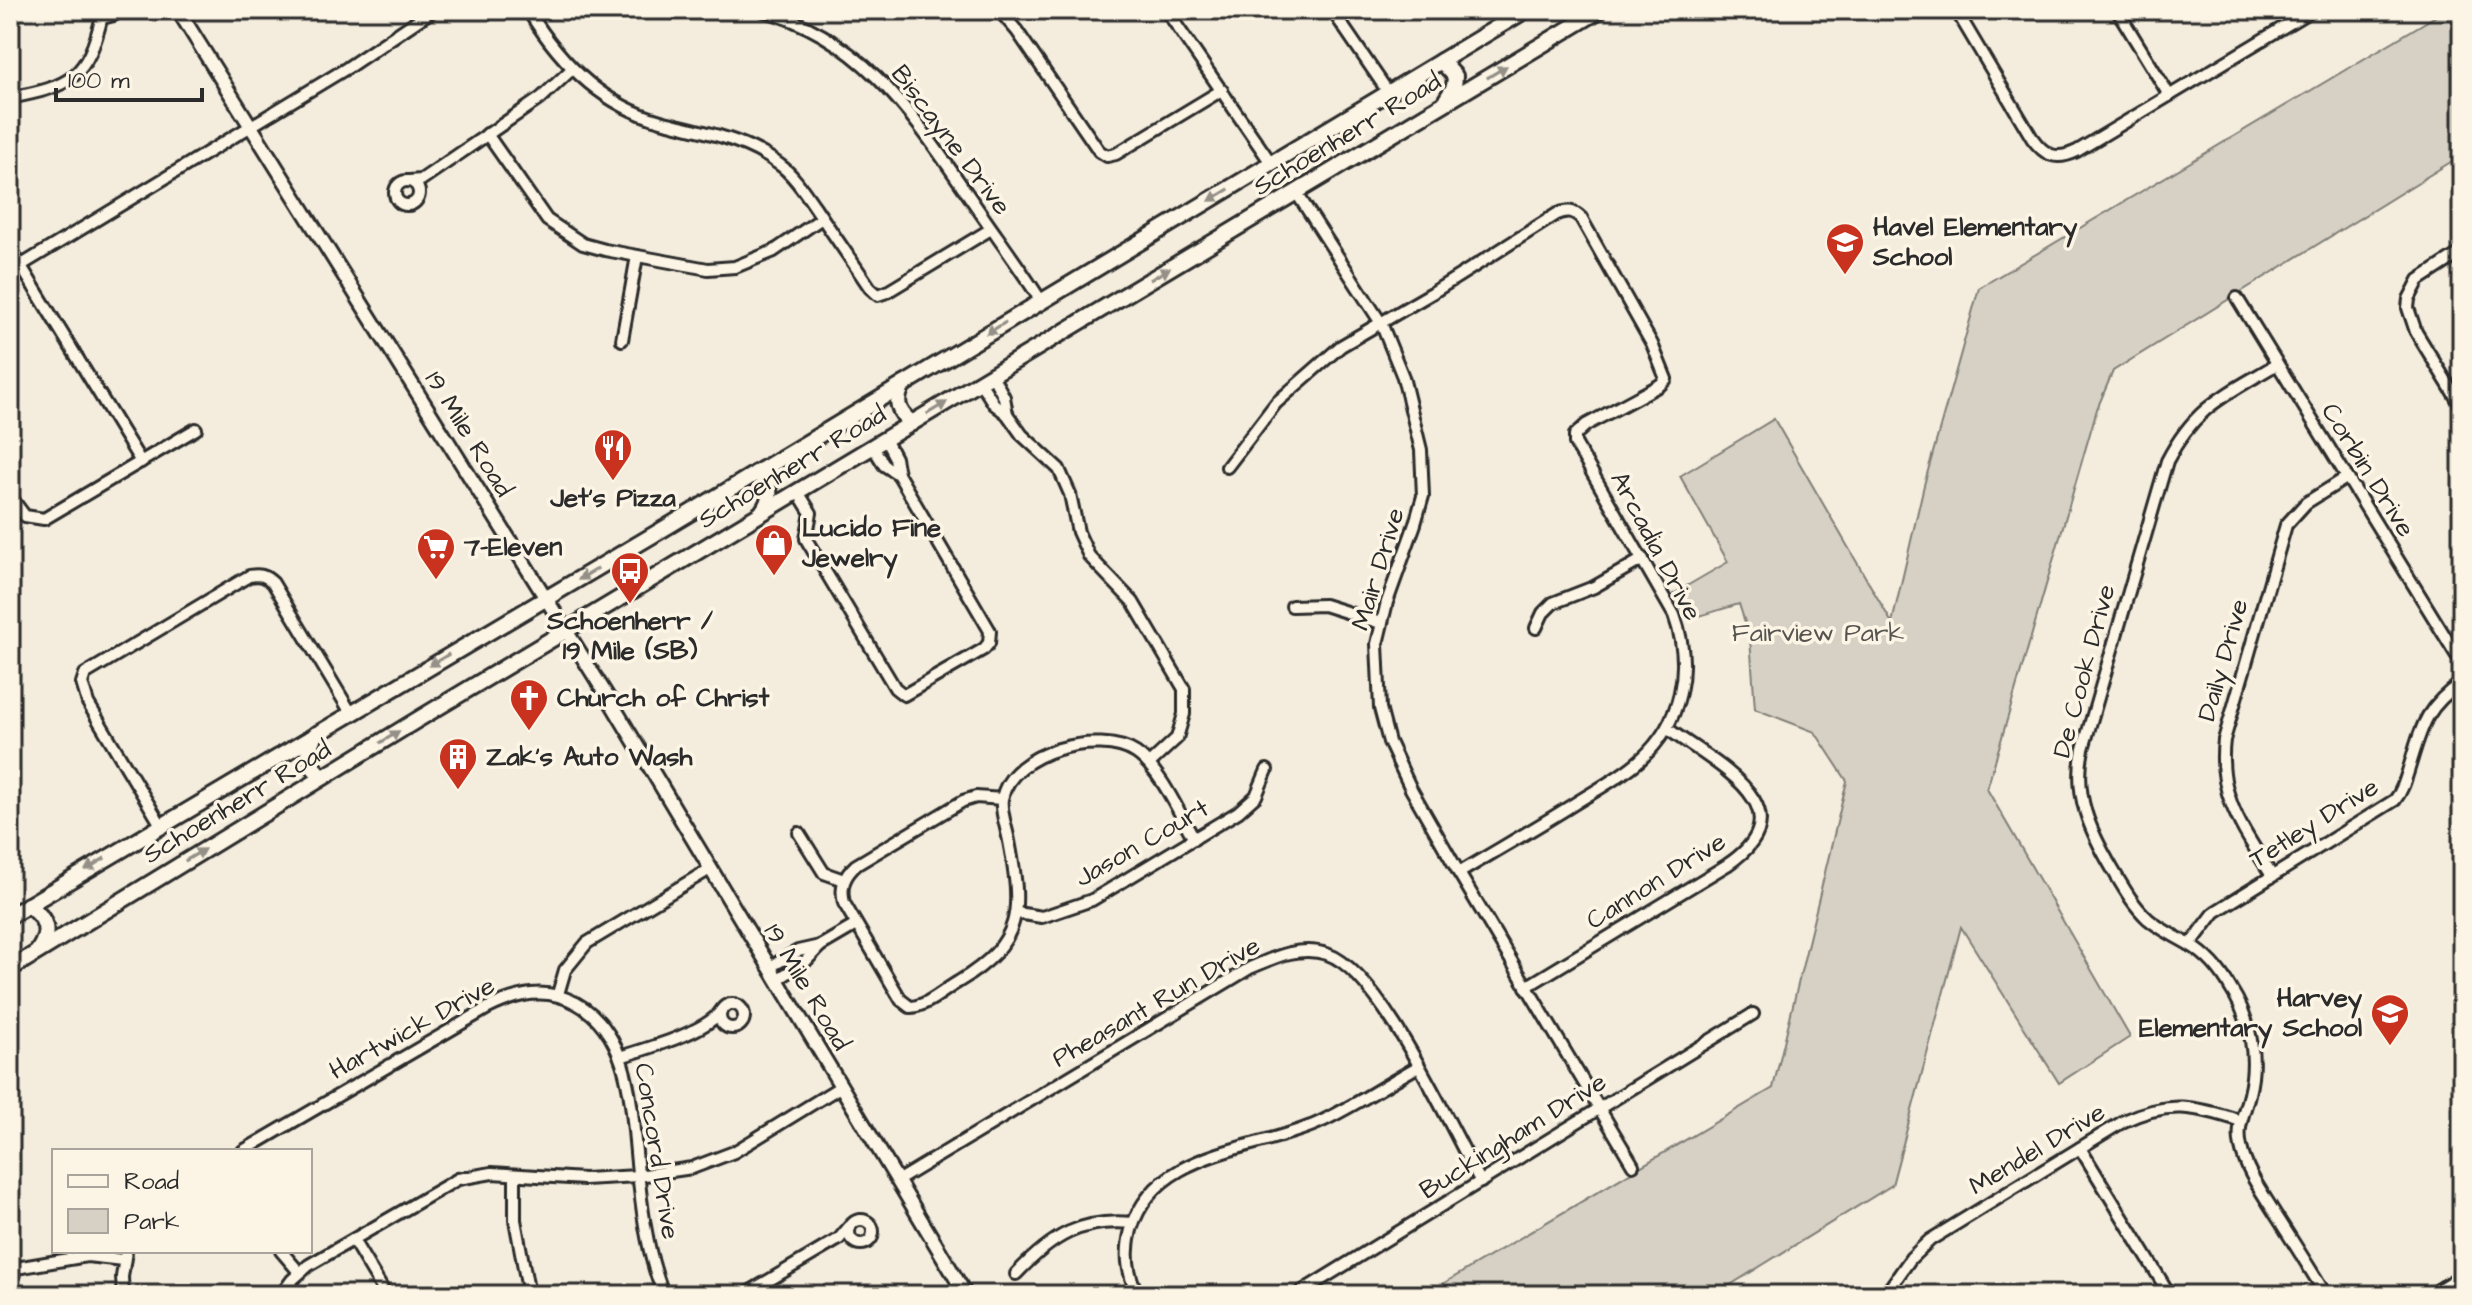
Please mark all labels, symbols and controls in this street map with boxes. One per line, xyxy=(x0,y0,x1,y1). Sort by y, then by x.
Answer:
scale bar xyxy=(56,52,202,102)
street label: Biscayne Drive xyxy=(881,57,1019,224)
text: 100 m xyxy=(68,64,130,98)
street label: Schoenherr Road xyxy=(1246,64,1448,204)
one-way arrow xyxy=(1486,65,1508,79)
one-way arrow xyxy=(1208,187,1230,201)
place label: Havel Elementary School xyxy=(1872,209,2078,275)
school or university icon: Havel Elementary School xyxy=(1824,221,1866,276)
one-way arrow xyxy=(1149,267,1171,281)
one-way arrow xyxy=(985,321,1007,335)
street label: 19 Mile Road xyxy=(416,364,522,504)
street label: Corbin Drive xyxy=(2312,396,2424,544)
street label: Schoenherr Road xyxy=(691,397,893,537)
one-way arrow xyxy=(926,401,948,415)
restaurant icon: Jet's Pizza xyxy=(592,427,634,482)
street label: Arcadia Drive xyxy=(1602,465,1710,627)
place label: Jet's Pizza xyxy=(549,480,677,516)
street label: Mair Drive xyxy=(1342,503,1414,635)
place label: Lucido Fine Jewelry xyxy=(801,510,941,579)
shop icon: Lucido Fine Jewelry xyxy=(753,522,795,577)
supermarket icon: 7-Eleven xyxy=(415,526,457,581)
place label: 7-Eleven xyxy=(463,529,562,565)
bus stop icon: Schoenherr / 19 Mile (SB) xyxy=(609,550,651,605)
one-way arrow xyxy=(577,567,599,581)
street label: De Cook Drive xyxy=(2044,580,2124,762)
street label: Daily Drive xyxy=(2188,595,2260,726)
place label: Schoenherr / 19 Mile (SB) xyxy=(546,603,713,669)
park label: Fairview Park xyxy=(1732,615,1904,651)
one-way arrow xyxy=(428,653,450,667)
church icon: Church of Christ xyxy=(508,677,550,732)
place label: Church of Christ xyxy=(557,680,770,716)
one-way arrow xyxy=(379,730,401,744)
street label: Schoenherr Road xyxy=(136,732,338,872)
building icon: Zak's Auto Wash xyxy=(437,736,479,791)
place label: Zak's Auto Wash xyxy=(486,739,693,775)
street label: Tetley Drive xyxy=(2242,769,2387,879)
street label: Jason Court xyxy=(1068,790,1216,896)
street label: Cannon Drive xyxy=(1579,824,1733,938)
one-way arrow xyxy=(184,849,206,863)
one-way arrow xyxy=(84,857,106,871)
street label: 19 Mile Road xyxy=(755,917,859,1057)
street label: Pheasant Run Drive xyxy=(1045,928,1267,1076)
street label: Hartwick Drive xyxy=(323,968,501,1088)
place label: Harvey Elementary School xyxy=(2139,980,2363,1049)
school or university icon: Harvey Elementary School xyxy=(2369,992,2411,1047)
street label: Concord Drive xyxy=(625,1060,689,1242)
street label: Buckingham Drive xyxy=(1413,1064,1614,1210)
street label: Mendel Drive xyxy=(1962,1094,2112,1204)
legend xyxy=(52,1149,312,1253)
text: Road xyxy=(124,1165,179,1199)
text: Park xyxy=(124,1205,180,1239)

